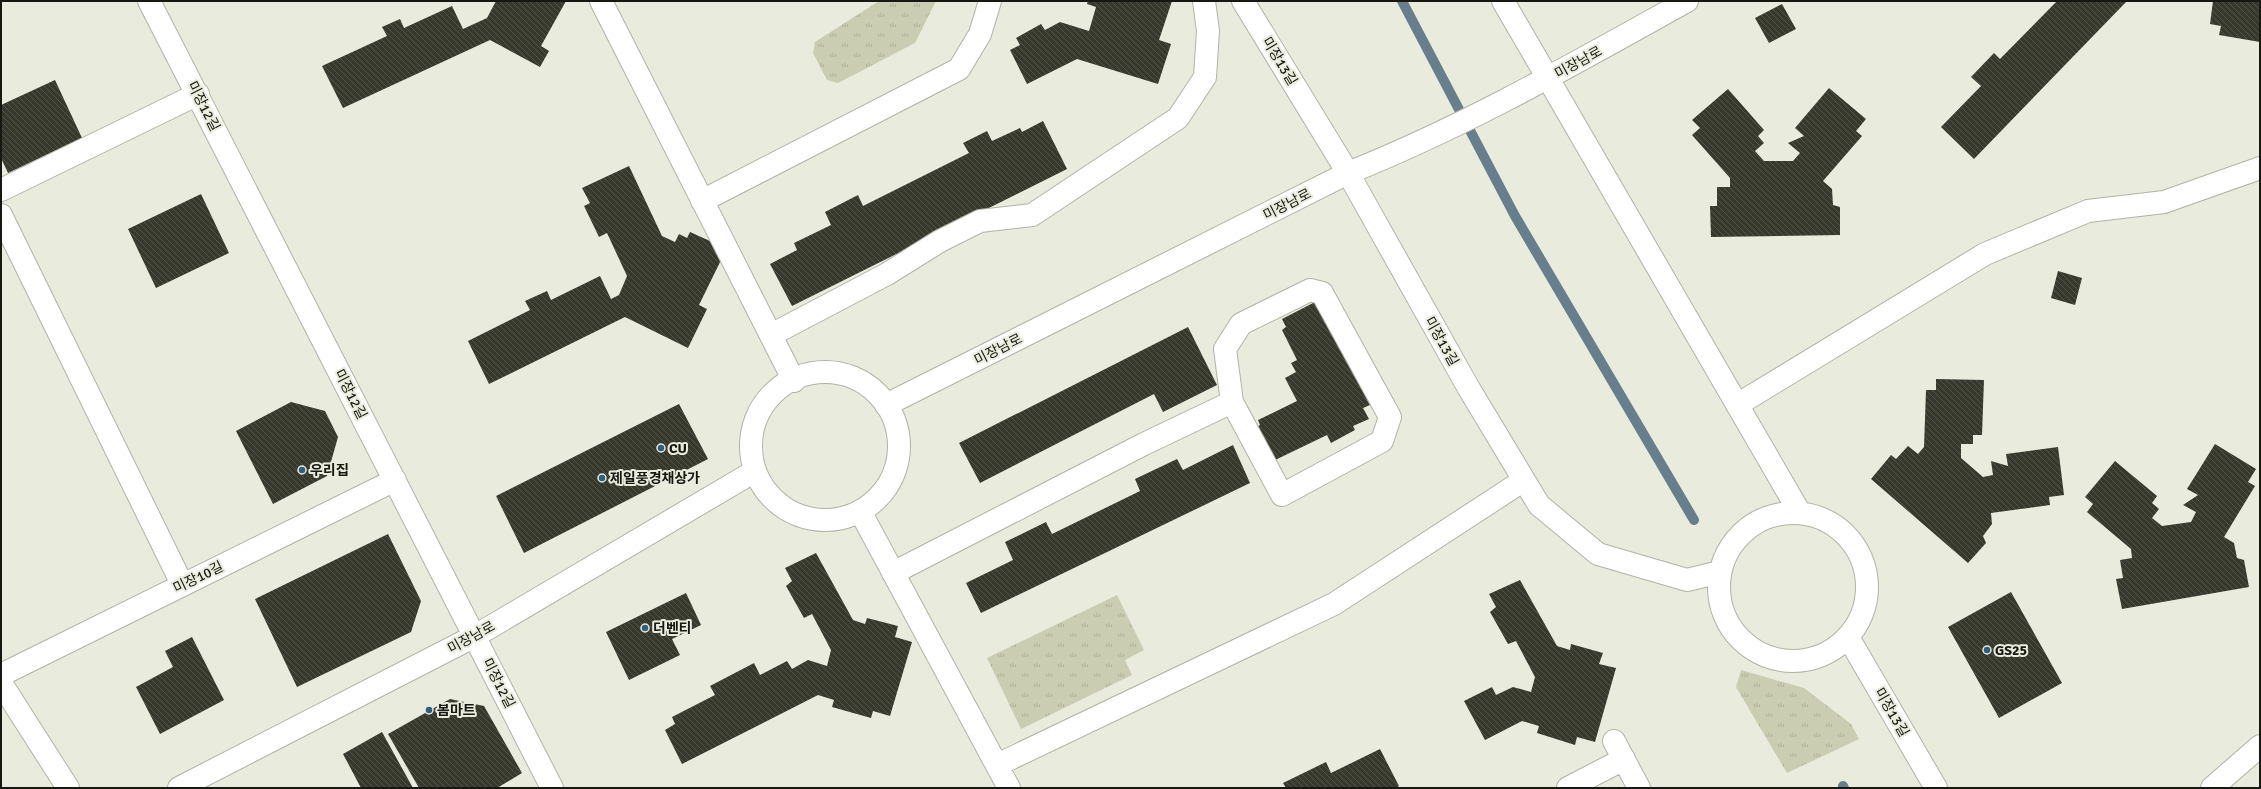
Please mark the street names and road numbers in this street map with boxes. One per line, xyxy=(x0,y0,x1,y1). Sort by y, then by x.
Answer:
street label: 미장13길 xyxy=(1258,34,1301,89)
street label: 미장남로 xyxy=(1552,42,1605,82)
street label: 미장12길 xyxy=(184,78,223,134)
street label: 미장남로 xyxy=(1260,185,1314,224)
street label: 미장13길 xyxy=(1421,314,1462,369)
street label: 미장남로 xyxy=(971,330,1025,369)
street label: 미장12길 xyxy=(331,366,370,422)
street label: 미장10길 xyxy=(170,558,226,597)
street label: 미장남로 xyxy=(445,617,498,657)
street label: 미장12길 xyxy=(479,655,518,711)
street label: 미장13길 xyxy=(1871,685,1912,740)

